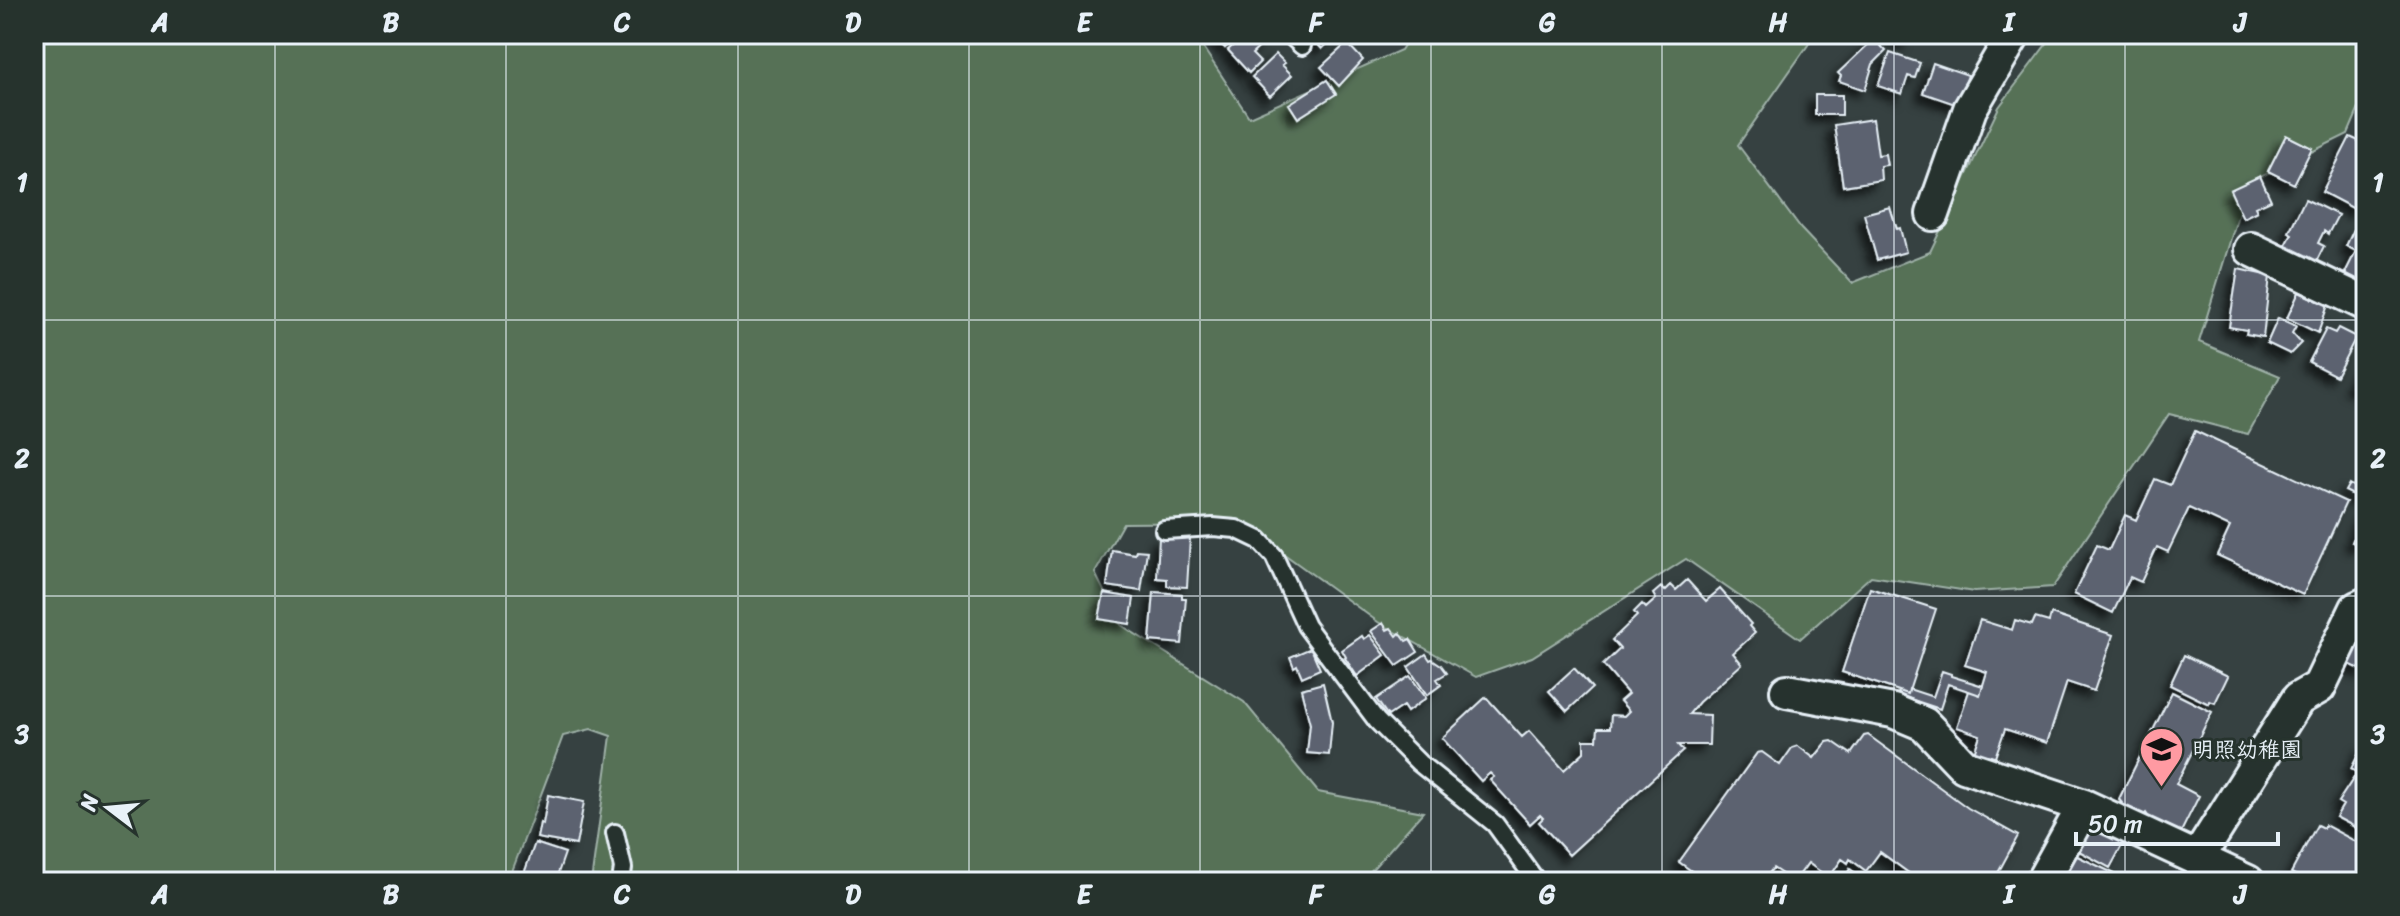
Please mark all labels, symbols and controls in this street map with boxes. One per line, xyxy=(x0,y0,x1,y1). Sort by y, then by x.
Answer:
text: A xyxy=(150,0,169,45)
text: B xyxy=(383,0,400,45)
text: C xyxy=(613,0,631,45)
text: D xyxy=(845,0,861,45)
text: E xyxy=(1077,0,1094,45)
text: F xyxy=(1308,0,1325,45)
text: G xyxy=(1539,0,1556,45)
text: H xyxy=(1769,0,1788,45)
text: I xyxy=(2002,0,2017,45)
text: J xyxy=(2232,0,2248,45)
text: 1 xyxy=(16,159,28,205)
text: 1 xyxy=(2372,159,2384,205)
text: 2 xyxy=(13,435,30,481)
text: 2 xyxy=(2369,435,2386,481)
text: 3 xyxy=(14,711,30,757)
text: 3 xyxy=(2370,711,2386,757)
school or university icon: 明照幼稚園 xyxy=(2137,725,2185,788)
place label: 明照幼稚園 xyxy=(2192,730,2302,769)
north arrow xyxy=(68,768,148,848)
text: N xyxy=(68,789,110,816)
scale bar xyxy=(2076,796,2278,846)
text: 50 m xyxy=(2088,803,2143,845)
text: A xyxy=(150,871,169,916)
text: B xyxy=(383,871,400,916)
text: C xyxy=(613,871,631,916)
text: D xyxy=(845,871,861,916)
text: E xyxy=(1077,871,1094,916)
text: F xyxy=(1308,871,1325,916)
text: G xyxy=(1539,871,1556,916)
text: H xyxy=(1769,871,1788,916)
text: I xyxy=(2002,871,2017,916)
text: J xyxy=(2232,871,2248,916)

